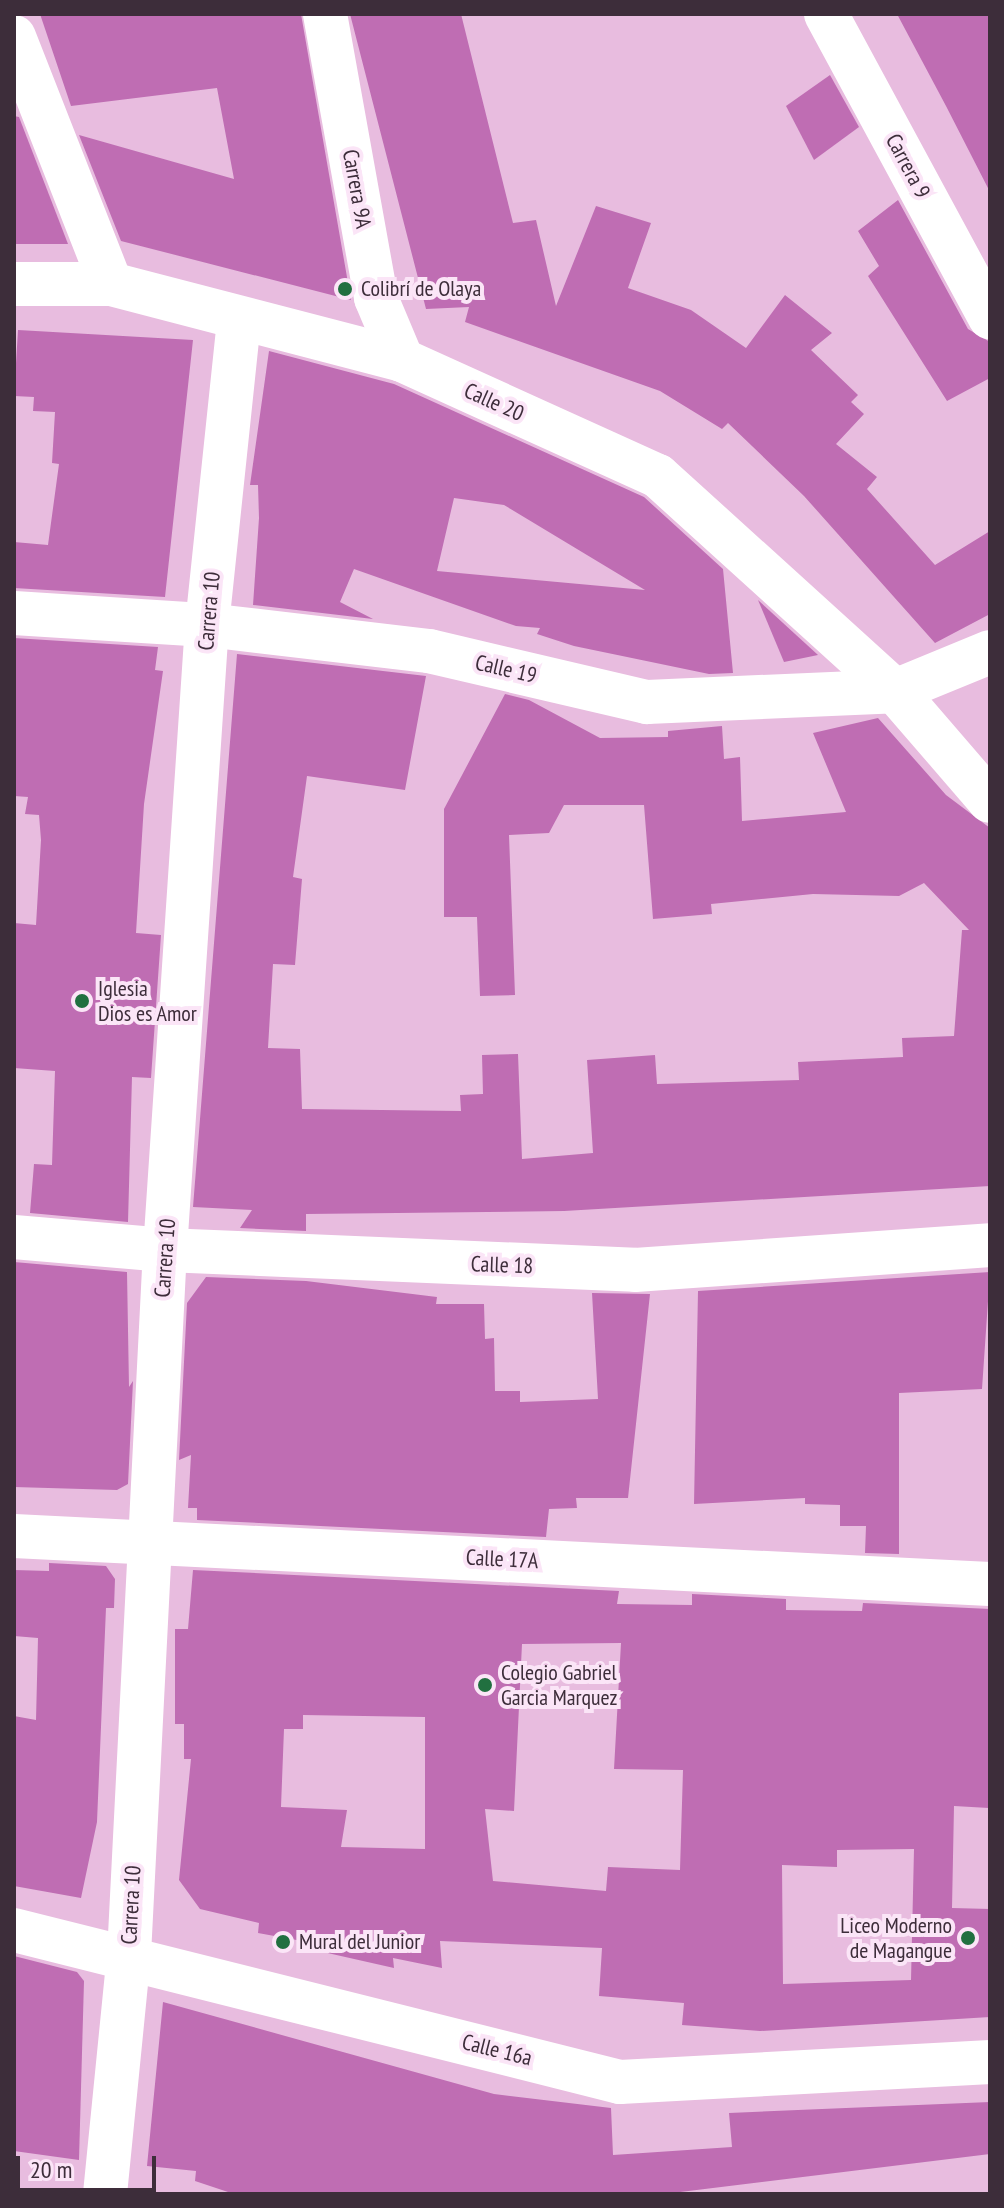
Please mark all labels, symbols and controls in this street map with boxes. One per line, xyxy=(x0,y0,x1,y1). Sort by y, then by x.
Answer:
street label: Carrera 9 xyxy=(880,129,936,203)
street label: Carrera 9A xyxy=(337,148,377,230)
place label: Colibrí de Olaya xyxy=(361,276,481,302)
marker: Colibrí de Olaya xyxy=(336,280,354,298)
street label: Calle 20 xyxy=(460,377,528,427)
street label: Carrera 10 xyxy=(192,570,226,652)
street label: Calle 19 xyxy=(473,649,539,689)
place label: Iglesia Dios es Amor xyxy=(98,975,197,1026)
marker: Iglesia Dios es Amor xyxy=(73,992,91,1010)
street label: Carrera 10 xyxy=(149,1218,181,1298)
street label: Calle 18 xyxy=(470,1251,534,1279)
street label: Calle 17A xyxy=(465,1544,539,1574)
place label: Colegio Gabriel Garcia Marquez xyxy=(501,1659,617,1710)
marker: Colegio Gabriel Garcia Marquez xyxy=(476,1676,494,1694)
street label: Carrera 10 xyxy=(116,1865,146,1945)
place label: Liceo Moderno de Magangue xyxy=(840,1912,952,1964)
place label: Mural del Junior xyxy=(299,1929,420,1955)
marker: Liceo Moderno de Magangue xyxy=(959,1929,977,1947)
marker: Mural del Junior xyxy=(274,1933,292,1951)
street label: Calle 16a xyxy=(459,2029,535,2071)
scale bar xyxy=(20,2140,160,2190)
text: 20 m xyxy=(30,2154,72,2185)

